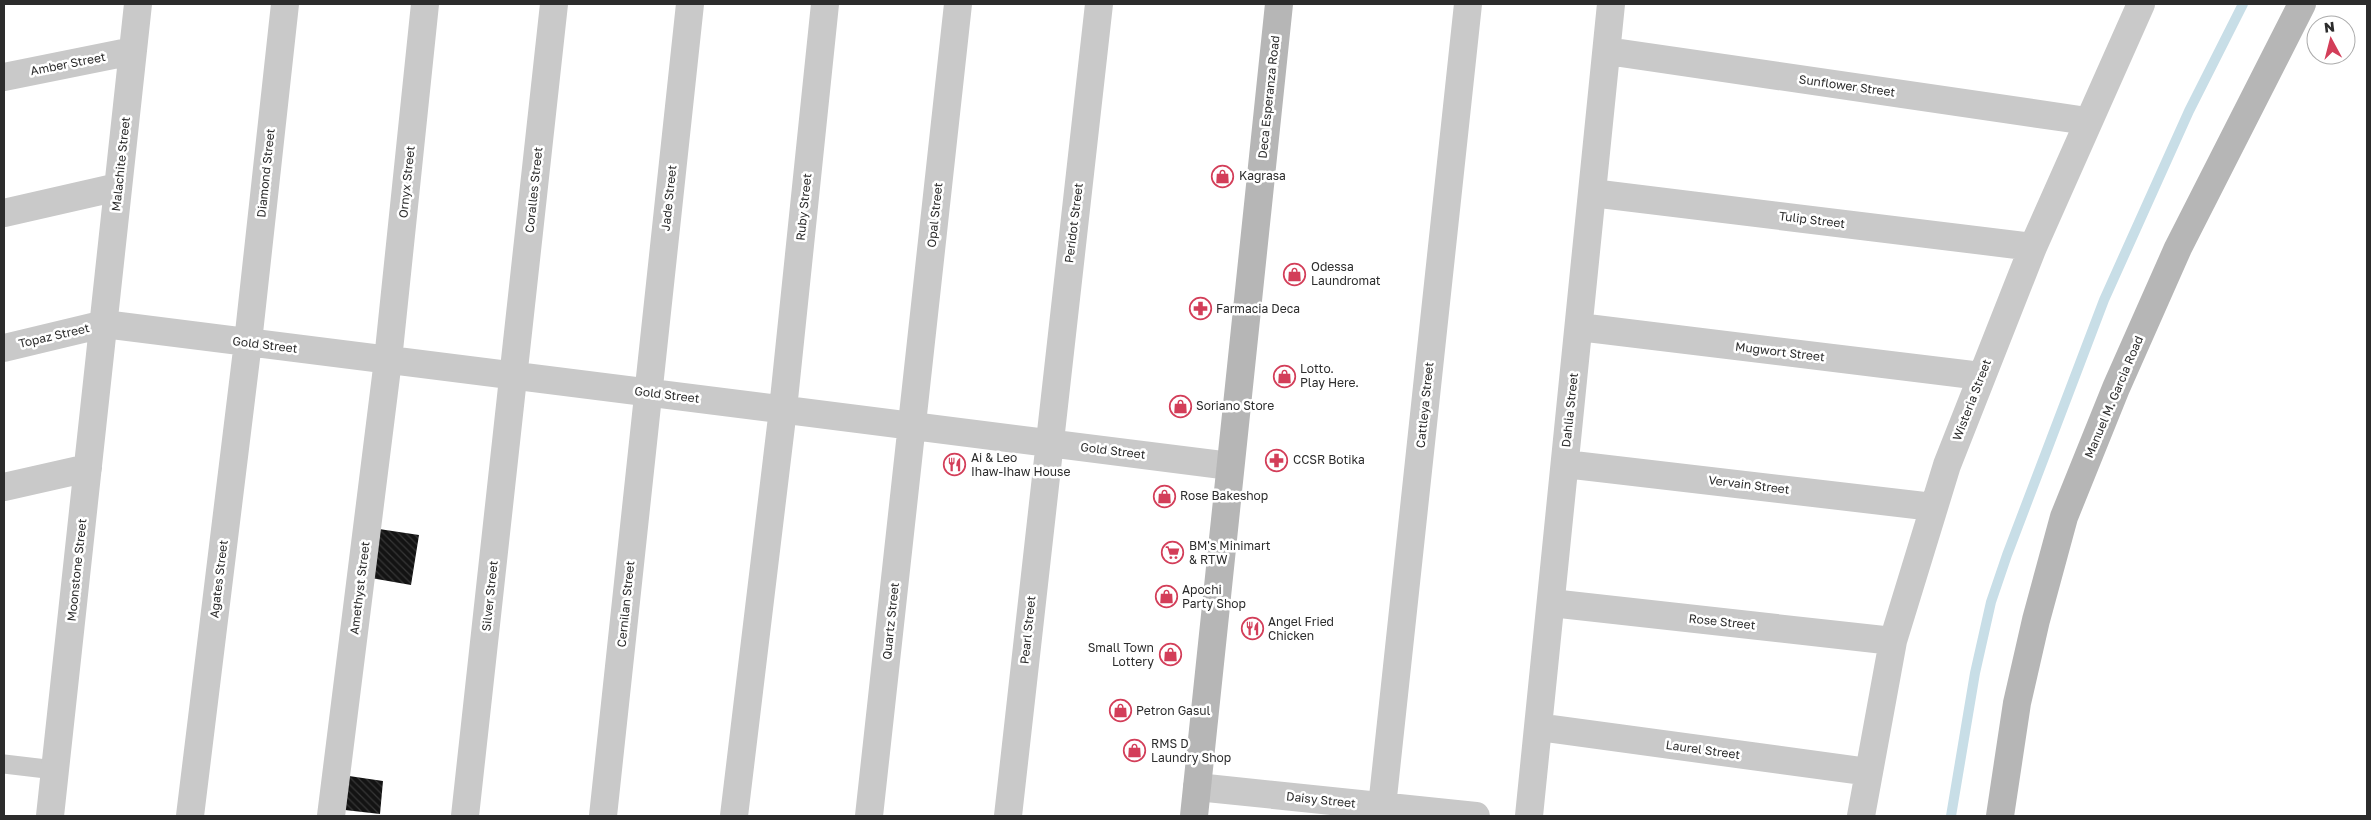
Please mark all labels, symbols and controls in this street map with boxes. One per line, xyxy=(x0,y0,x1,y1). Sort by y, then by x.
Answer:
north arrow xyxy=(2306,15,2356,65)
text: N xyxy=(2323,18,2336,36)
street label: Deca Esperanza Road xyxy=(1255,35,1282,159)
street label: Amber Street xyxy=(29,49,107,78)
street label: Sunflower Street xyxy=(1798,71,1896,100)
street label: Malachite Street xyxy=(108,116,133,212)
street label: Diamond Street xyxy=(253,127,278,218)
street label: Ornyx Street xyxy=(395,145,418,219)
street label: Coralles Street xyxy=(522,146,545,234)
street label: Jade Street xyxy=(658,164,679,232)
shop icon: Kagrasa xyxy=(1211,164,1235,188)
place label: Kagrasa xyxy=(1239,168,1286,183)
street label: Ruby Street xyxy=(793,172,815,241)
street label: Opal Street xyxy=(924,181,945,248)
street label: Peridot Street xyxy=(1061,182,1086,264)
street label: Tulip Street xyxy=(1778,208,1846,231)
place label: Odessa Laundromat xyxy=(1311,259,1381,288)
shop icon: Odessa Laundromat xyxy=(1283,262,1307,286)
pharmacy icon: Farmacia Deca xyxy=(1188,297,1212,321)
place label: Farmacia Deca xyxy=(1216,301,1300,316)
street label: Topaz Street xyxy=(17,320,91,351)
street label: Gold Street xyxy=(232,333,299,356)
street label: Manuel M. Garcia Road xyxy=(2081,333,2146,460)
street label: Mugwort Street xyxy=(1734,339,1826,364)
street label: Wisteria Street xyxy=(1949,357,1994,443)
place label: Lotto. Play Here. xyxy=(1300,361,1359,390)
street label: Cattleya Street xyxy=(1413,361,1436,449)
shop icon: Lotto. Play Here. xyxy=(1272,364,1296,388)
street label: Dahlia Street xyxy=(1558,372,1581,448)
street label: Gold Street xyxy=(634,383,701,406)
shop icon: Soriano Store xyxy=(1168,394,1192,418)
place label: Soriano Store xyxy=(1196,398,1274,413)
street label: Gold Street xyxy=(1080,439,1147,462)
pharmacy icon: CCSR Botika xyxy=(1265,448,1289,472)
place label: Ai & Leo Ihaw-Ihaw House xyxy=(971,450,1070,479)
place label: CCSR Botika xyxy=(1293,452,1365,467)
restaurant icon: Ai & Leo Ihaw-Ihaw House xyxy=(943,453,967,477)
street label: Vervain Street xyxy=(1708,472,1791,497)
shop icon: Rose Bakeshop xyxy=(1152,484,1176,508)
place label: Rose Bakeshop xyxy=(1180,488,1268,503)
street label: Moonstone Street xyxy=(64,518,89,622)
place label: BM's Minimart & RTW xyxy=(1189,538,1271,567)
street label: Agates Street xyxy=(206,539,231,619)
street label: Amethyst Street xyxy=(346,540,373,635)
supermarket icon: BM's Minimart & RTW xyxy=(1161,541,1185,565)
street label: Silver Street xyxy=(478,560,501,632)
street label: Cernilan Street xyxy=(614,560,638,648)
street label: Quartz Street xyxy=(879,581,902,660)
place label: Apochi Party Shop xyxy=(1182,582,1246,611)
shop icon: Apochi Party Shop xyxy=(1154,585,1178,609)
street label: Pearl Street xyxy=(1016,595,1039,665)
street label: Rose Street xyxy=(1688,611,1756,632)
place label: Angel Fried Chicken xyxy=(1268,614,1334,643)
restaurant icon: Angel Fried Chicken xyxy=(1240,617,1264,641)
place label: Small Town Lottery xyxy=(1088,640,1154,669)
shop icon: Small Town Lottery xyxy=(1158,643,1182,667)
shop icon: Petron Gasul xyxy=(1108,699,1132,723)
place label: Petron Gasul xyxy=(1136,703,1211,718)
place label: RMS D Laundry Shop xyxy=(1151,736,1231,765)
street label: Laurel Street xyxy=(1665,737,1741,762)
shop icon: RMS D Laundry Shop xyxy=(1123,739,1147,763)
street label: Daisy Street xyxy=(1285,788,1357,811)

